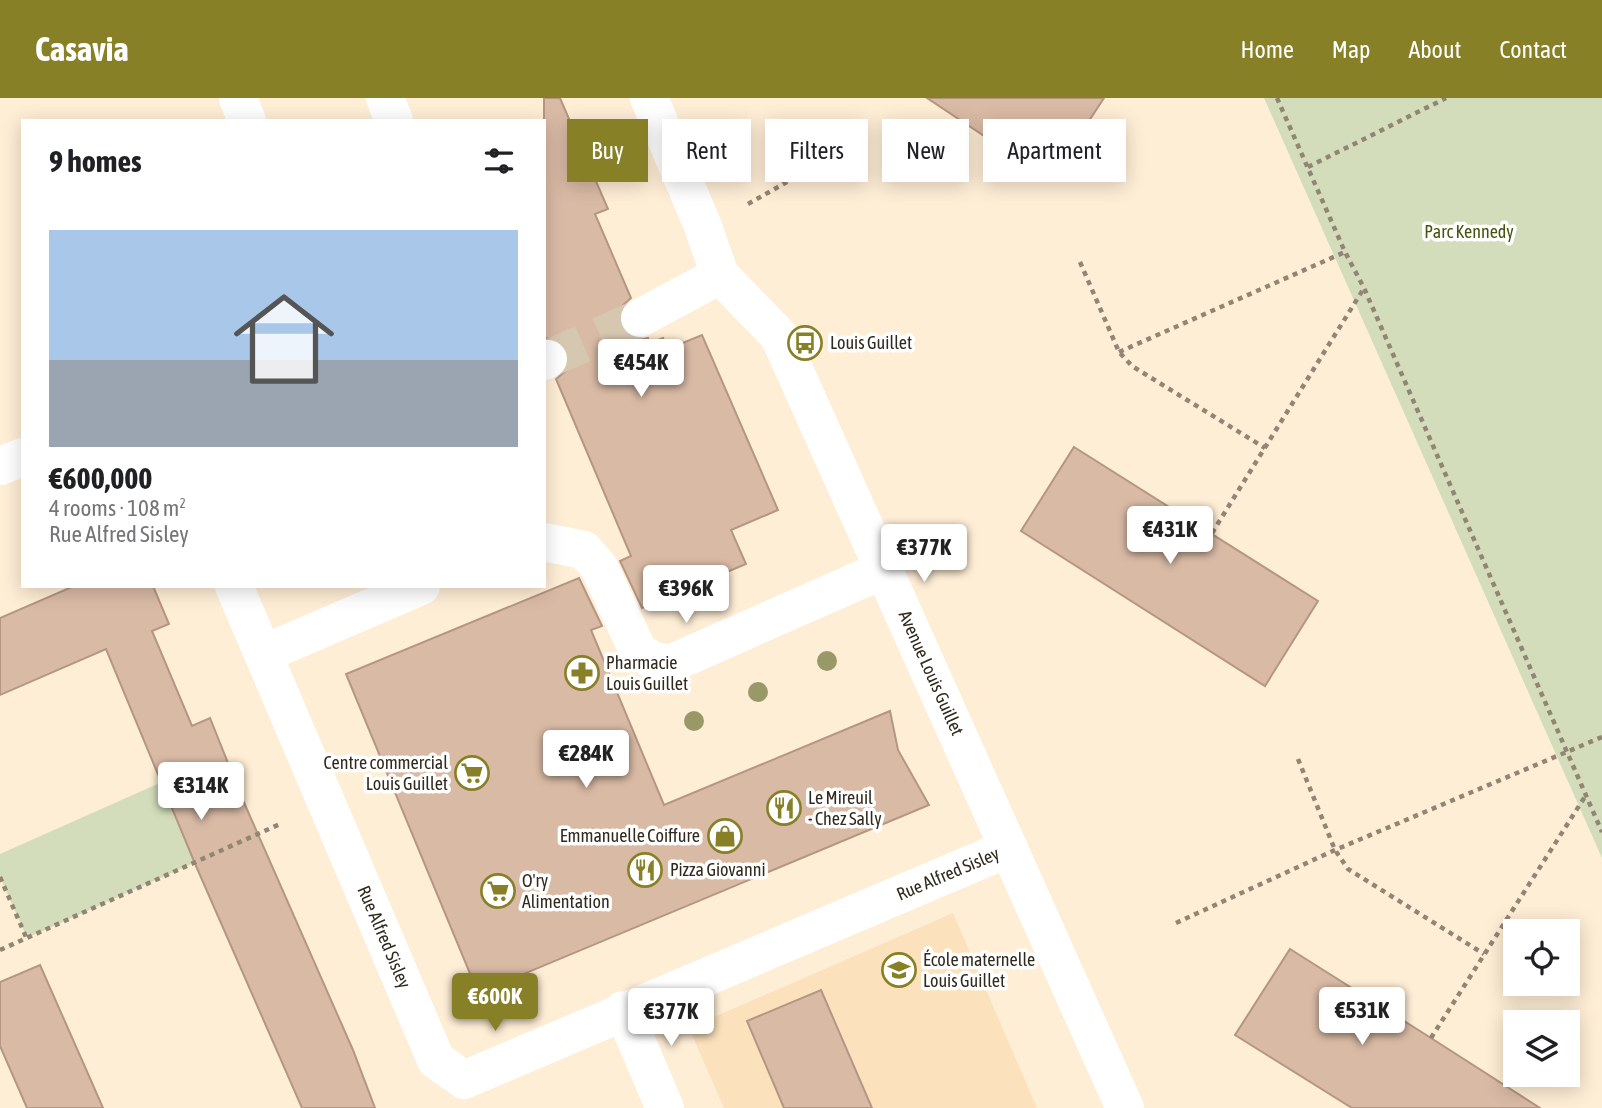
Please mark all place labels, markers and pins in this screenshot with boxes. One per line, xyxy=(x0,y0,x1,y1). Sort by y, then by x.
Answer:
bus stop icon: Louis Guillet xyxy=(786,324,824,362)
place label: Louis Guillet xyxy=(830,332,912,353)
pin: €454K xyxy=(592,340,690,399)
pin: €431K xyxy=(1121,506,1219,566)
pin: €377K xyxy=(875,524,973,584)
pin: €396K xyxy=(637,566,735,625)
place label: Pharmacie Louis Guillet xyxy=(606,652,688,694)
pharmacy icon: Pharmacie Louis Guillet xyxy=(563,654,601,692)
pin: €284K xyxy=(537,730,635,790)
place label: Centre commercial Louis Guillet xyxy=(323,752,448,794)
supermarket icon: Centre commercial Louis Guillet xyxy=(453,754,491,792)
pin: €314K xyxy=(152,762,250,822)
place label: Le Mireuil - Chez Sally xyxy=(808,787,882,829)
restaurant icon: Le Mireuil - Chez Sally xyxy=(765,789,803,827)
shop icon: Emmanuelle Coiffure xyxy=(706,817,744,855)
place label: Emmanuelle Coiffure xyxy=(560,825,700,846)
restaurant icon: Pizza Giovanni xyxy=(626,851,664,889)
place label: Pizza Giovanni xyxy=(670,859,766,880)
place label: O'ry Alimentation xyxy=(522,870,610,912)
supermarket icon: O'ry Alimentation xyxy=(479,872,517,910)
place label: École maternelle Louis Guillet xyxy=(923,949,1035,991)
school or university icon: École maternelle Louis Guillet xyxy=(880,951,918,989)
pin: €600K xyxy=(446,974,544,1033)
pin: €377K xyxy=(622,988,720,1048)
pin: €531K xyxy=(1313,988,1411,1047)

